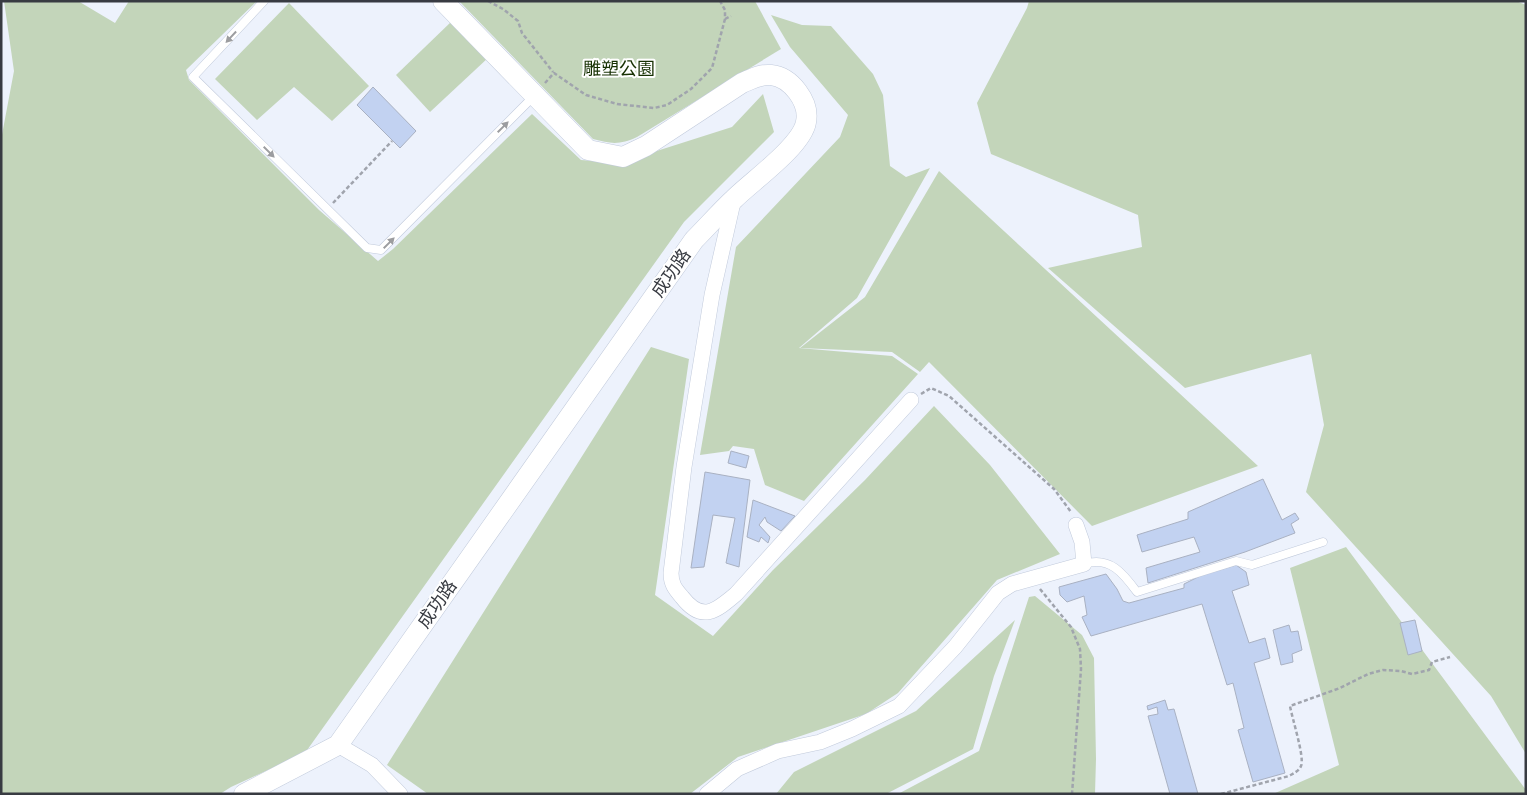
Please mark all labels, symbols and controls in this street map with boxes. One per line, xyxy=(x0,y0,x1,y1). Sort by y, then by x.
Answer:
one-way arrow xyxy=(225,30,237,42)
park label: 雕塑公園 xyxy=(583,58,655,80)
one-way arrow xyxy=(497,121,509,133)
one-way arrow xyxy=(263,146,275,158)
one-way arrow xyxy=(383,237,395,249)
street label: 成功路 xyxy=(647,245,695,301)
street label: 成功路 xyxy=(413,576,461,632)

